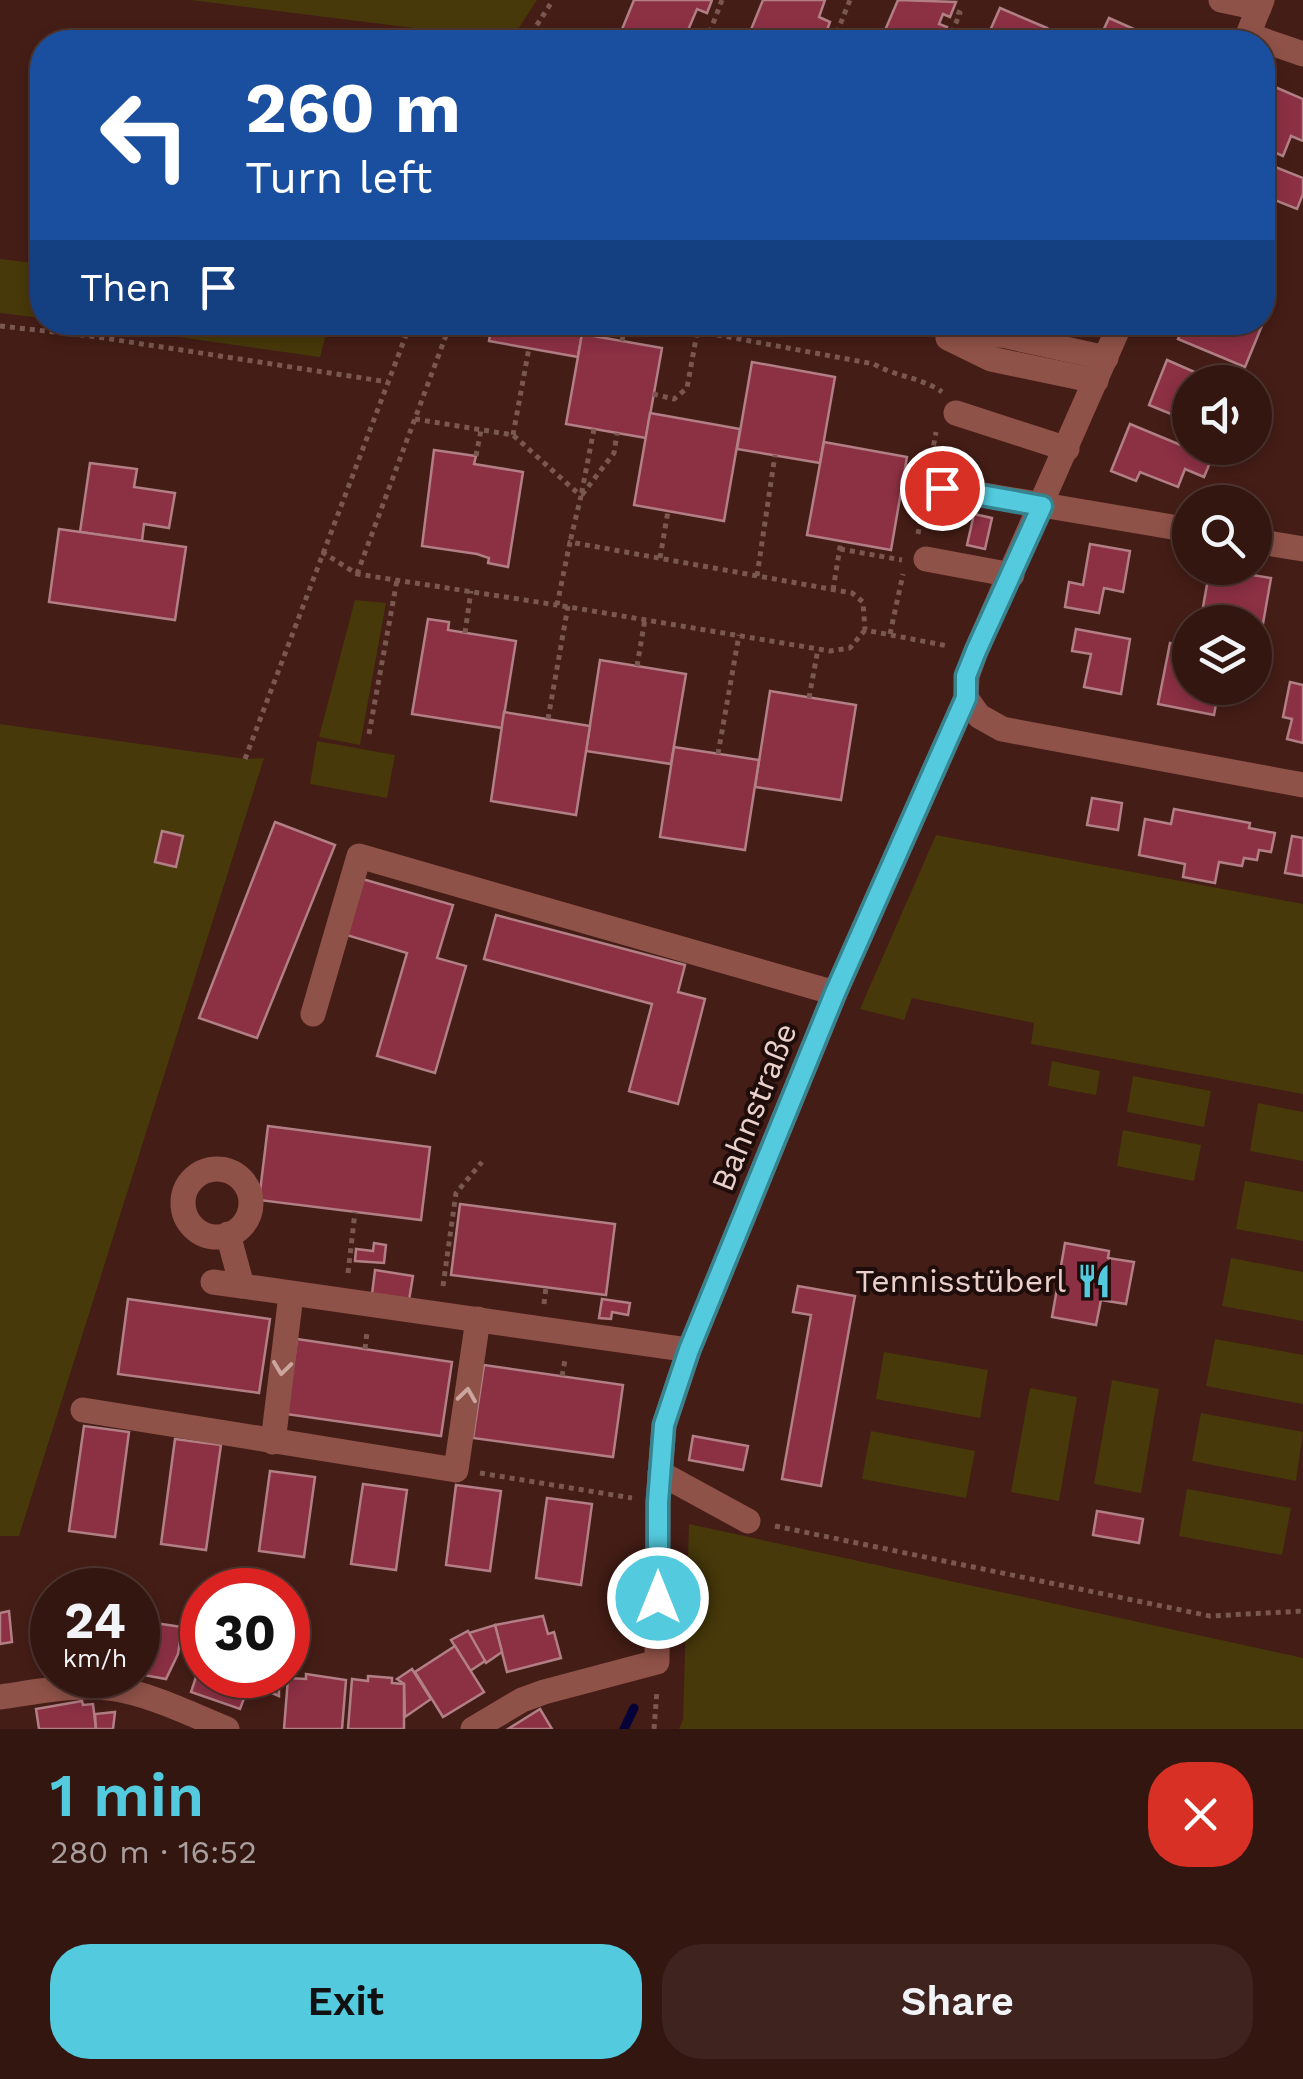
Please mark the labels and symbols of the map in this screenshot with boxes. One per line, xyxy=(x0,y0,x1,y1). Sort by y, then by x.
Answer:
pin xyxy=(900,446,985,531)
street label: Bahnstraße xyxy=(703,1017,805,1197)
place label: Tennisstüberl xyxy=(855,1262,1066,1300)
restaurant icon: Tennisstüberl xyxy=(1075,1262,1113,1300)
one-way arrow xyxy=(272,1361,293,1377)
one-way arrow xyxy=(455,1386,476,1403)
position arrow xyxy=(606,1546,710,1650)
speed limit sign: 30 xyxy=(180,1568,310,1698)

